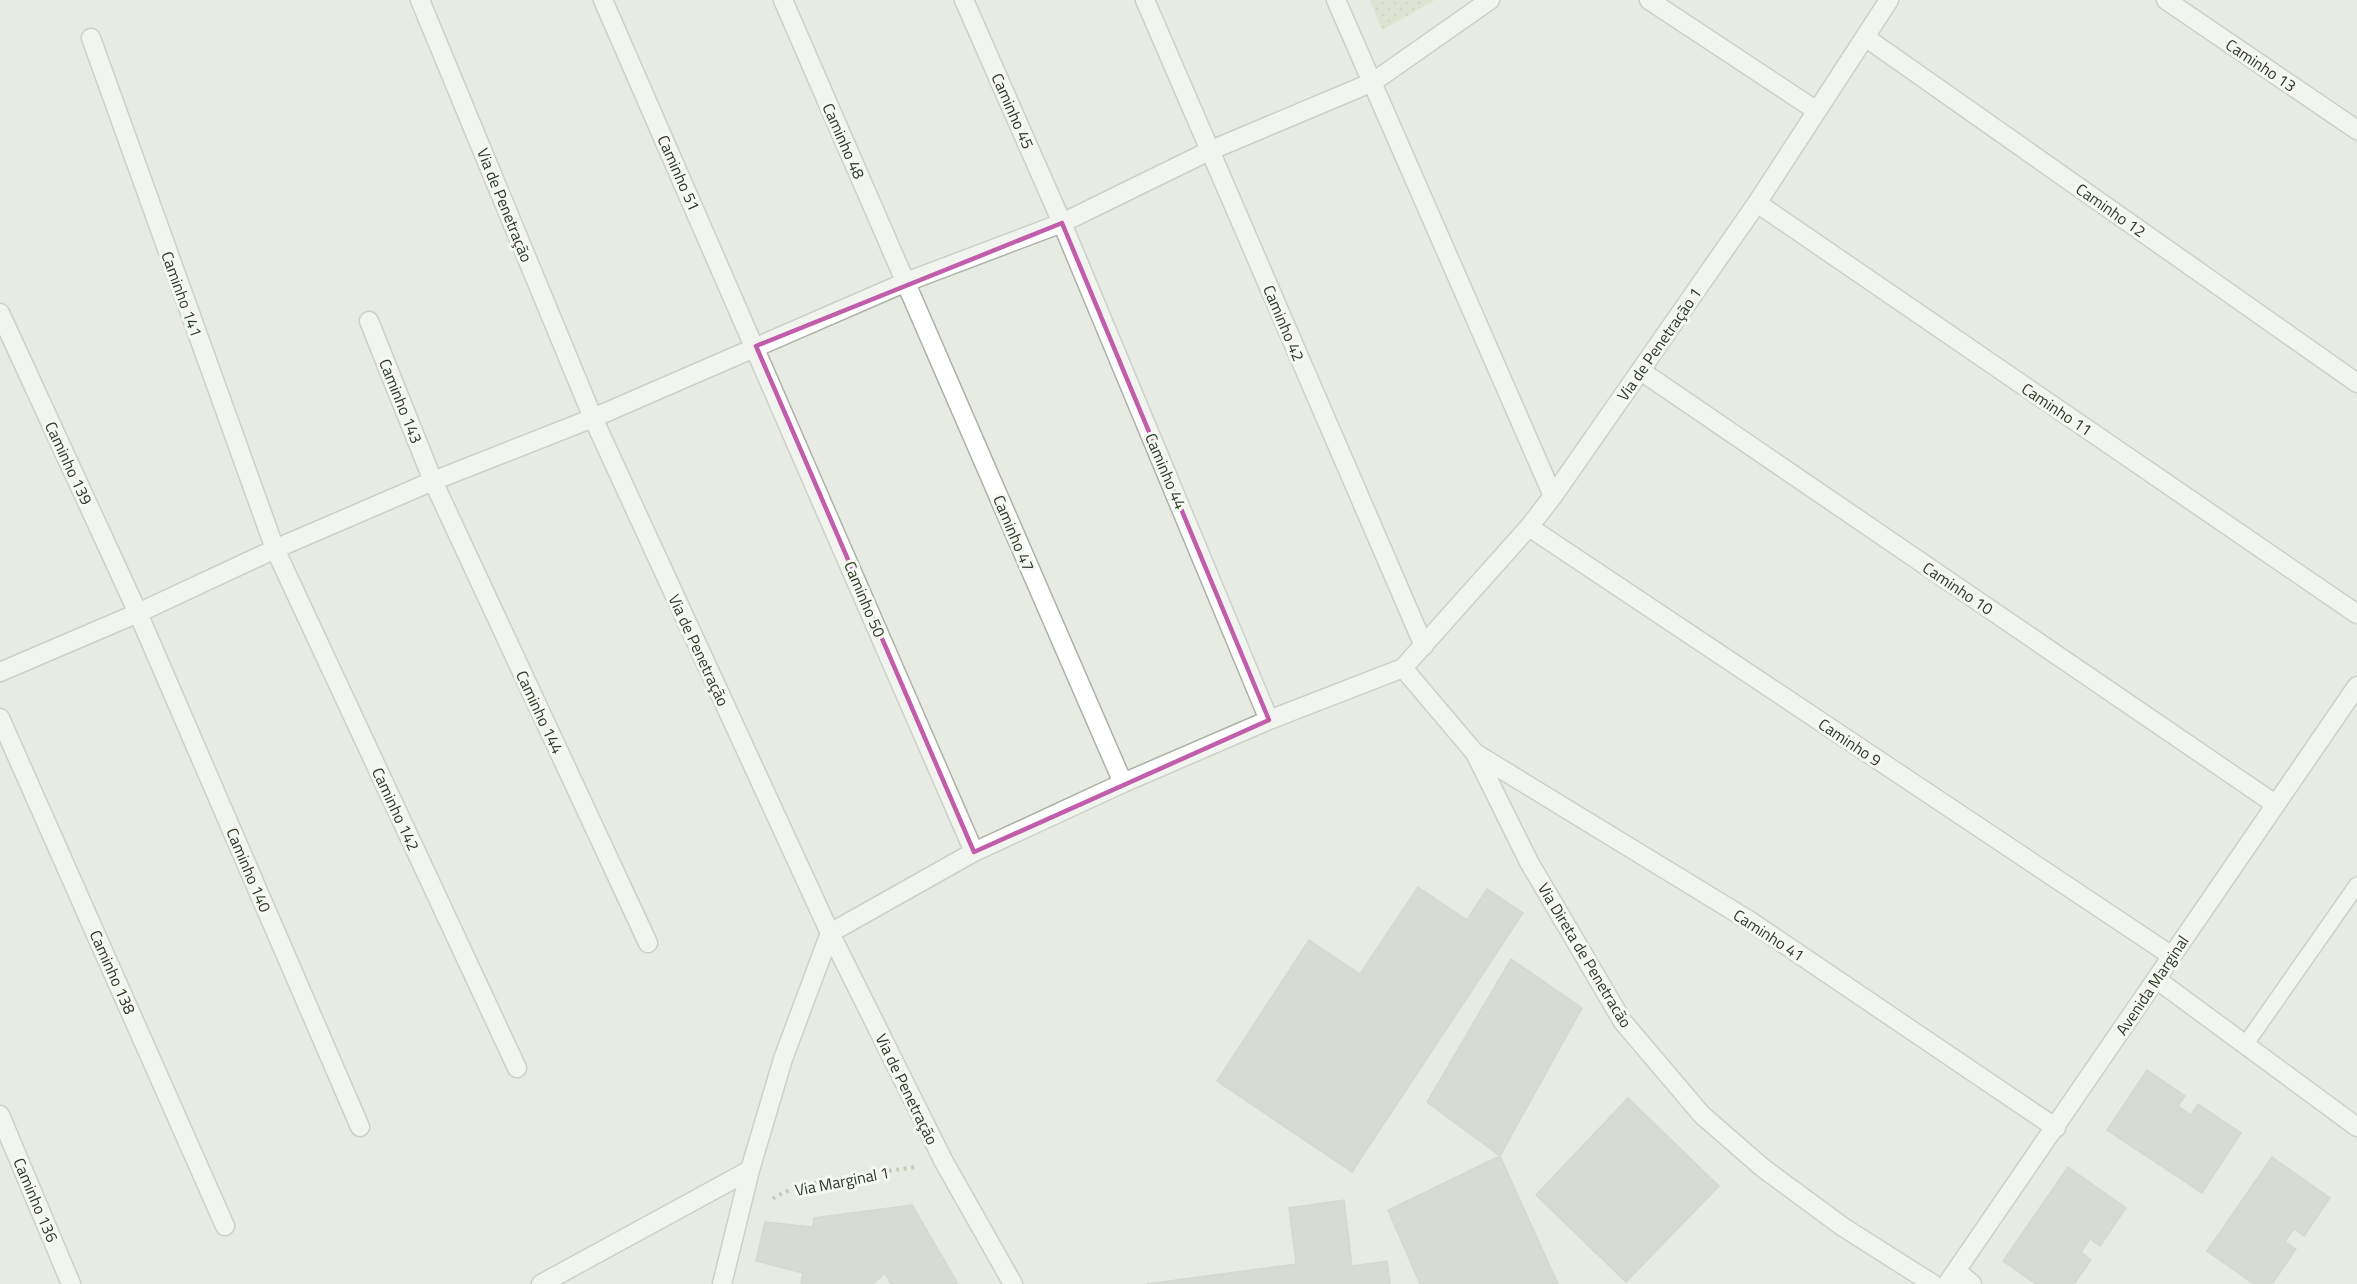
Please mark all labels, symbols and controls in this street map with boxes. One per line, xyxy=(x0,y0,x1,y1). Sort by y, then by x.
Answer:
street label: Caminho 13 xyxy=(2221,32,2301,98)
street label: Caminho 45 xyxy=(986,69,1040,153)
street label: Caminho 48 xyxy=(817,99,871,183)
street label: Caminho 51 xyxy=(652,131,706,215)
street label: Via de Penetração xyxy=(471,144,539,266)
street label: Caminho 12 xyxy=(2071,177,2151,243)
street label: Caminho 141 xyxy=(155,248,209,340)
street label: Caminho 42 xyxy=(1257,281,1311,365)
street label: Via de Penetração 1 xyxy=(1611,282,1707,406)
street label: Caminho 143 xyxy=(373,355,429,447)
street label: Caminho 11 xyxy=(2017,376,2097,442)
street label: Caminho 139 xyxy=(39,417,99,509)
street label: Caminho 44 xyxy=(1139,429,1193,513)
street label: Caminho 47 xyxy=(987,491,1041,575)
street label: Caminho 10 xyxy=(1918,555,1998,621)
street label: Caminho 50 xyxy=(838,557,892,641)
street label: Via de Penetração xyxy=(663,590,735,710)
street label: Caminho 144 xyxy=(510,666,570,758)
street label: Caminho 9 xyxy=(1814,712,1886,772)
street label: Caminho 142 xyxy=(366,763,426,855)
street label: Caminho 140 xyxy=(220,824,278,916)
street label: Via Direta de Penetracão xyxy=(1532,878,1638,1032)
street label: Caminho 41 xyxy=(1729,903,1809,967)
street label: Caminho 138 xyxy=(84,926,142,1018)
street label: Avenida Marginal xyxy=(2110,930,2194,1040)
street label: Via de Penetração xyxy=(870,1029,944,1149)
street label: Caminho 136 xyxy=(7,1154,65,1246)
street label: Via Marginal 1 xyxy=(793,1160,891,1202)

